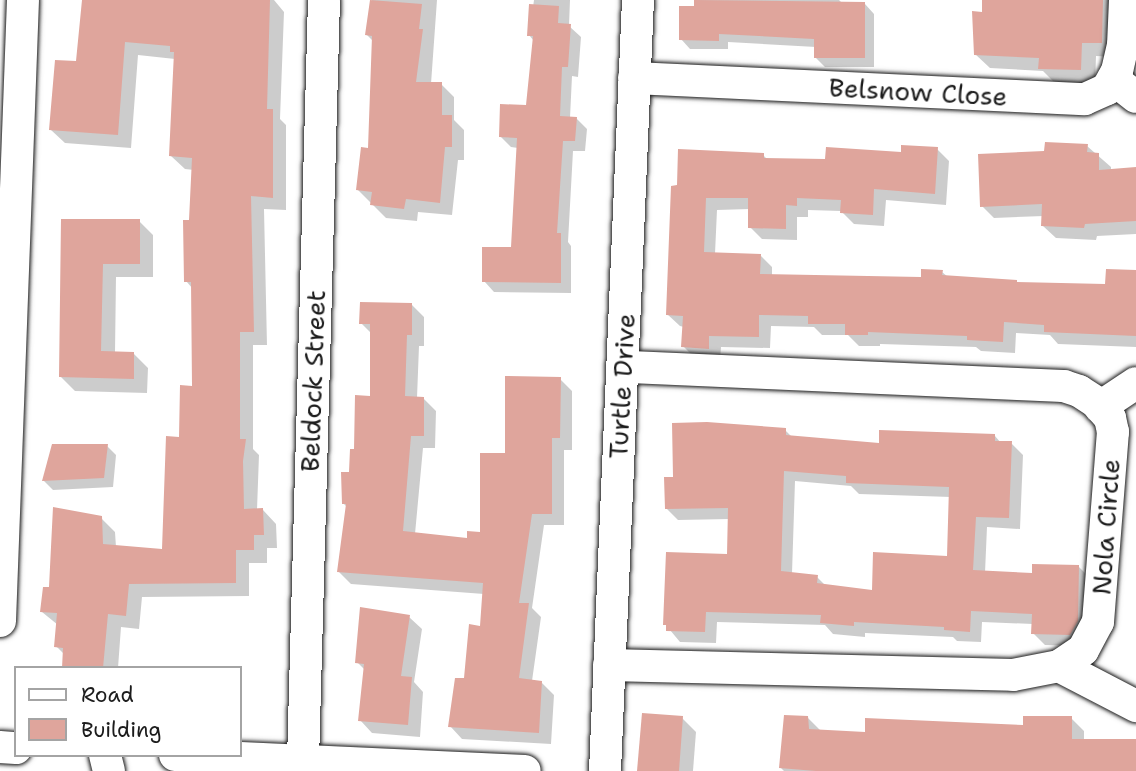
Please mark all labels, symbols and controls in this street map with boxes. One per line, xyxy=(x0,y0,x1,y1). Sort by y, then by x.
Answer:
street label: Belsnow Close xyxy=(828,72,1008,112)
street label: Beldock Street xyxy=(294,290,332,472)
street label: Turtle Drive xyxy=(603,313,641,459)
street label: Nola Circle xyxy=(1086,458,1126,596)
legend xyxy=(14,666,242,757)
text: Road xyxy=(81,681,134,709)
text: Building xyxy=(81,716,161,744)

